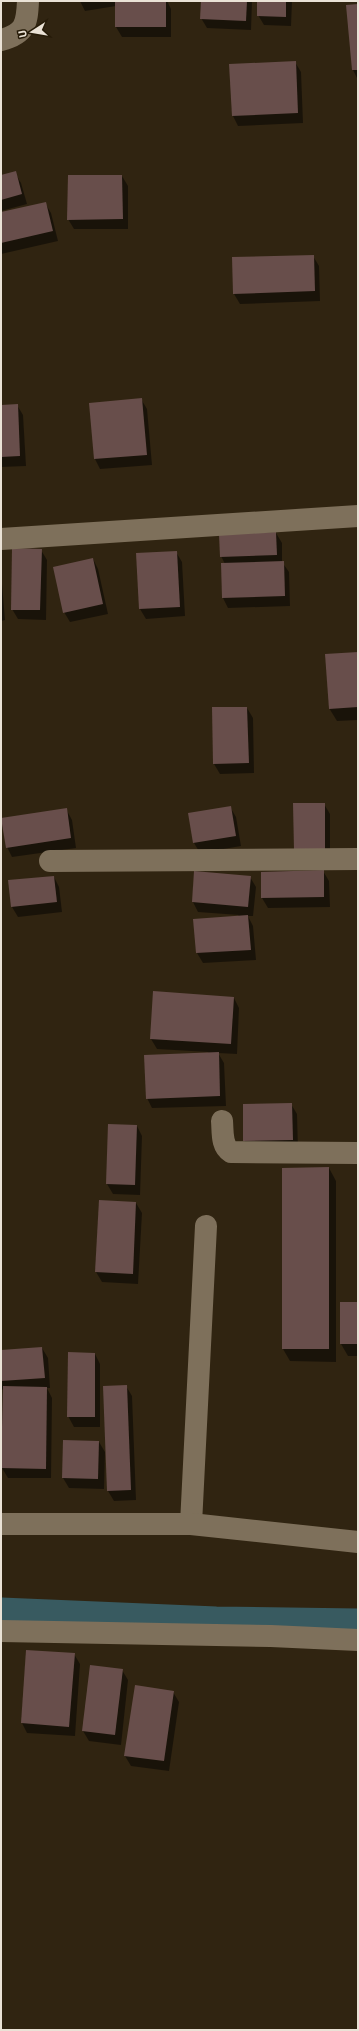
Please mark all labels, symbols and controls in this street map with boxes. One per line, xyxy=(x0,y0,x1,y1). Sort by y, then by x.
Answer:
north arrow xyxy=(12,12,52,52)
text: U xyxy=(16,29,30,39)

